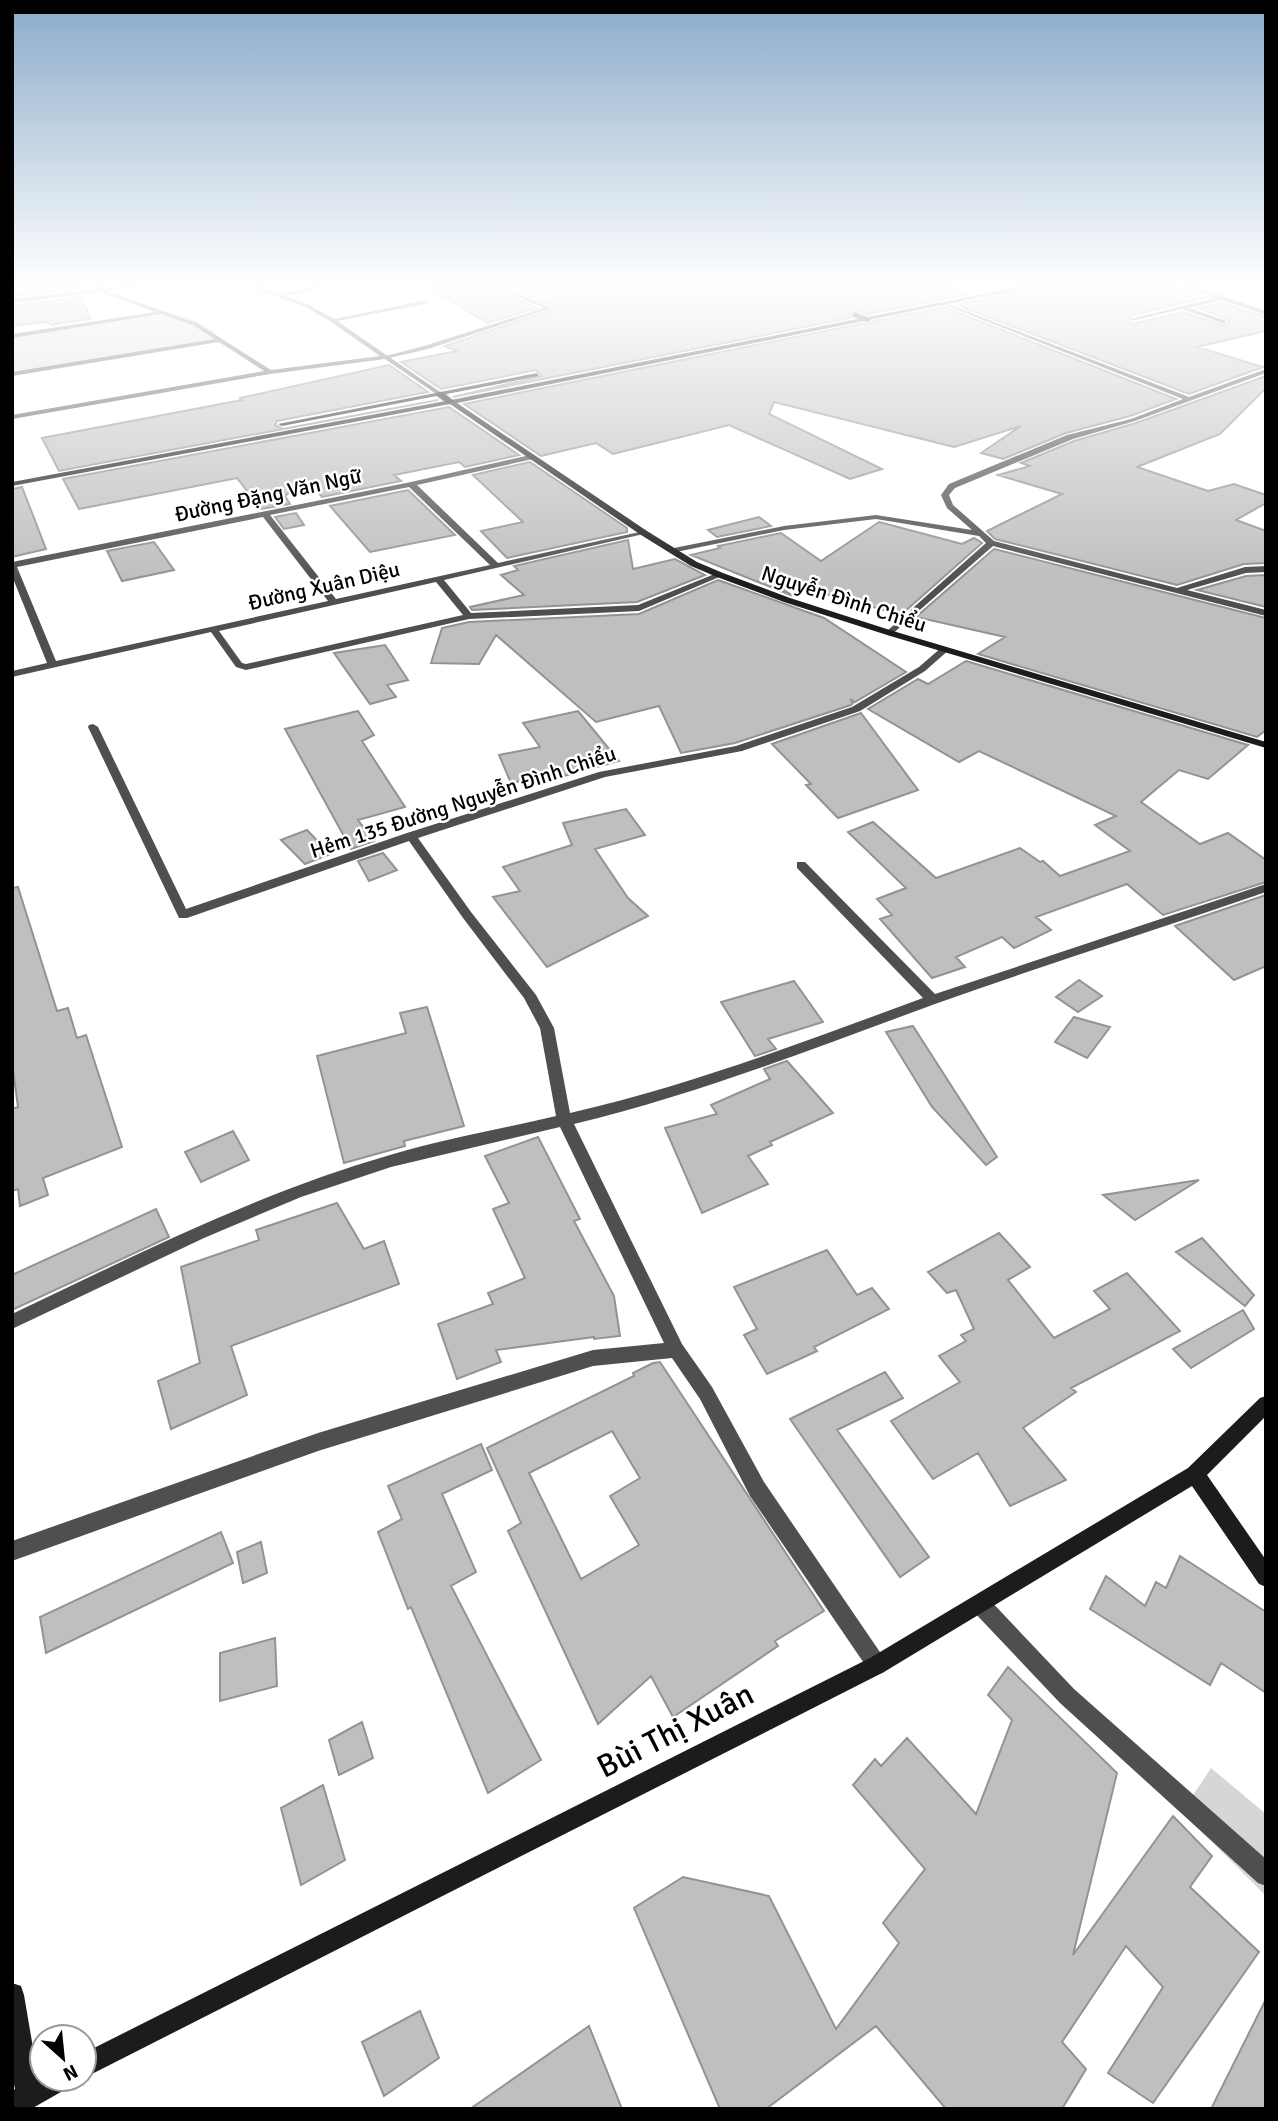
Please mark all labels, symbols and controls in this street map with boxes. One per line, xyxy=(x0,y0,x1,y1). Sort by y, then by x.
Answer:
street label: Đường Đặng Văn Ngữ xyxy=(172,462,365,527)
street label: Đường Xuân Diệu xyxy=(246,556,402,616)
street label: Nguyễn Đình Chiểu xyxy=(758,559,930,638)
street label: Hẻm 135 Đường Nguyễn Đình Chiểu xyxy=(306,739,619,864)
street label: Bùi Thị Xuân xyxy=(590,1674,760,1787)
north arrow xyxy=(28,2023,98,2093)
text: N xyxy=(59,2059,82,2086)

